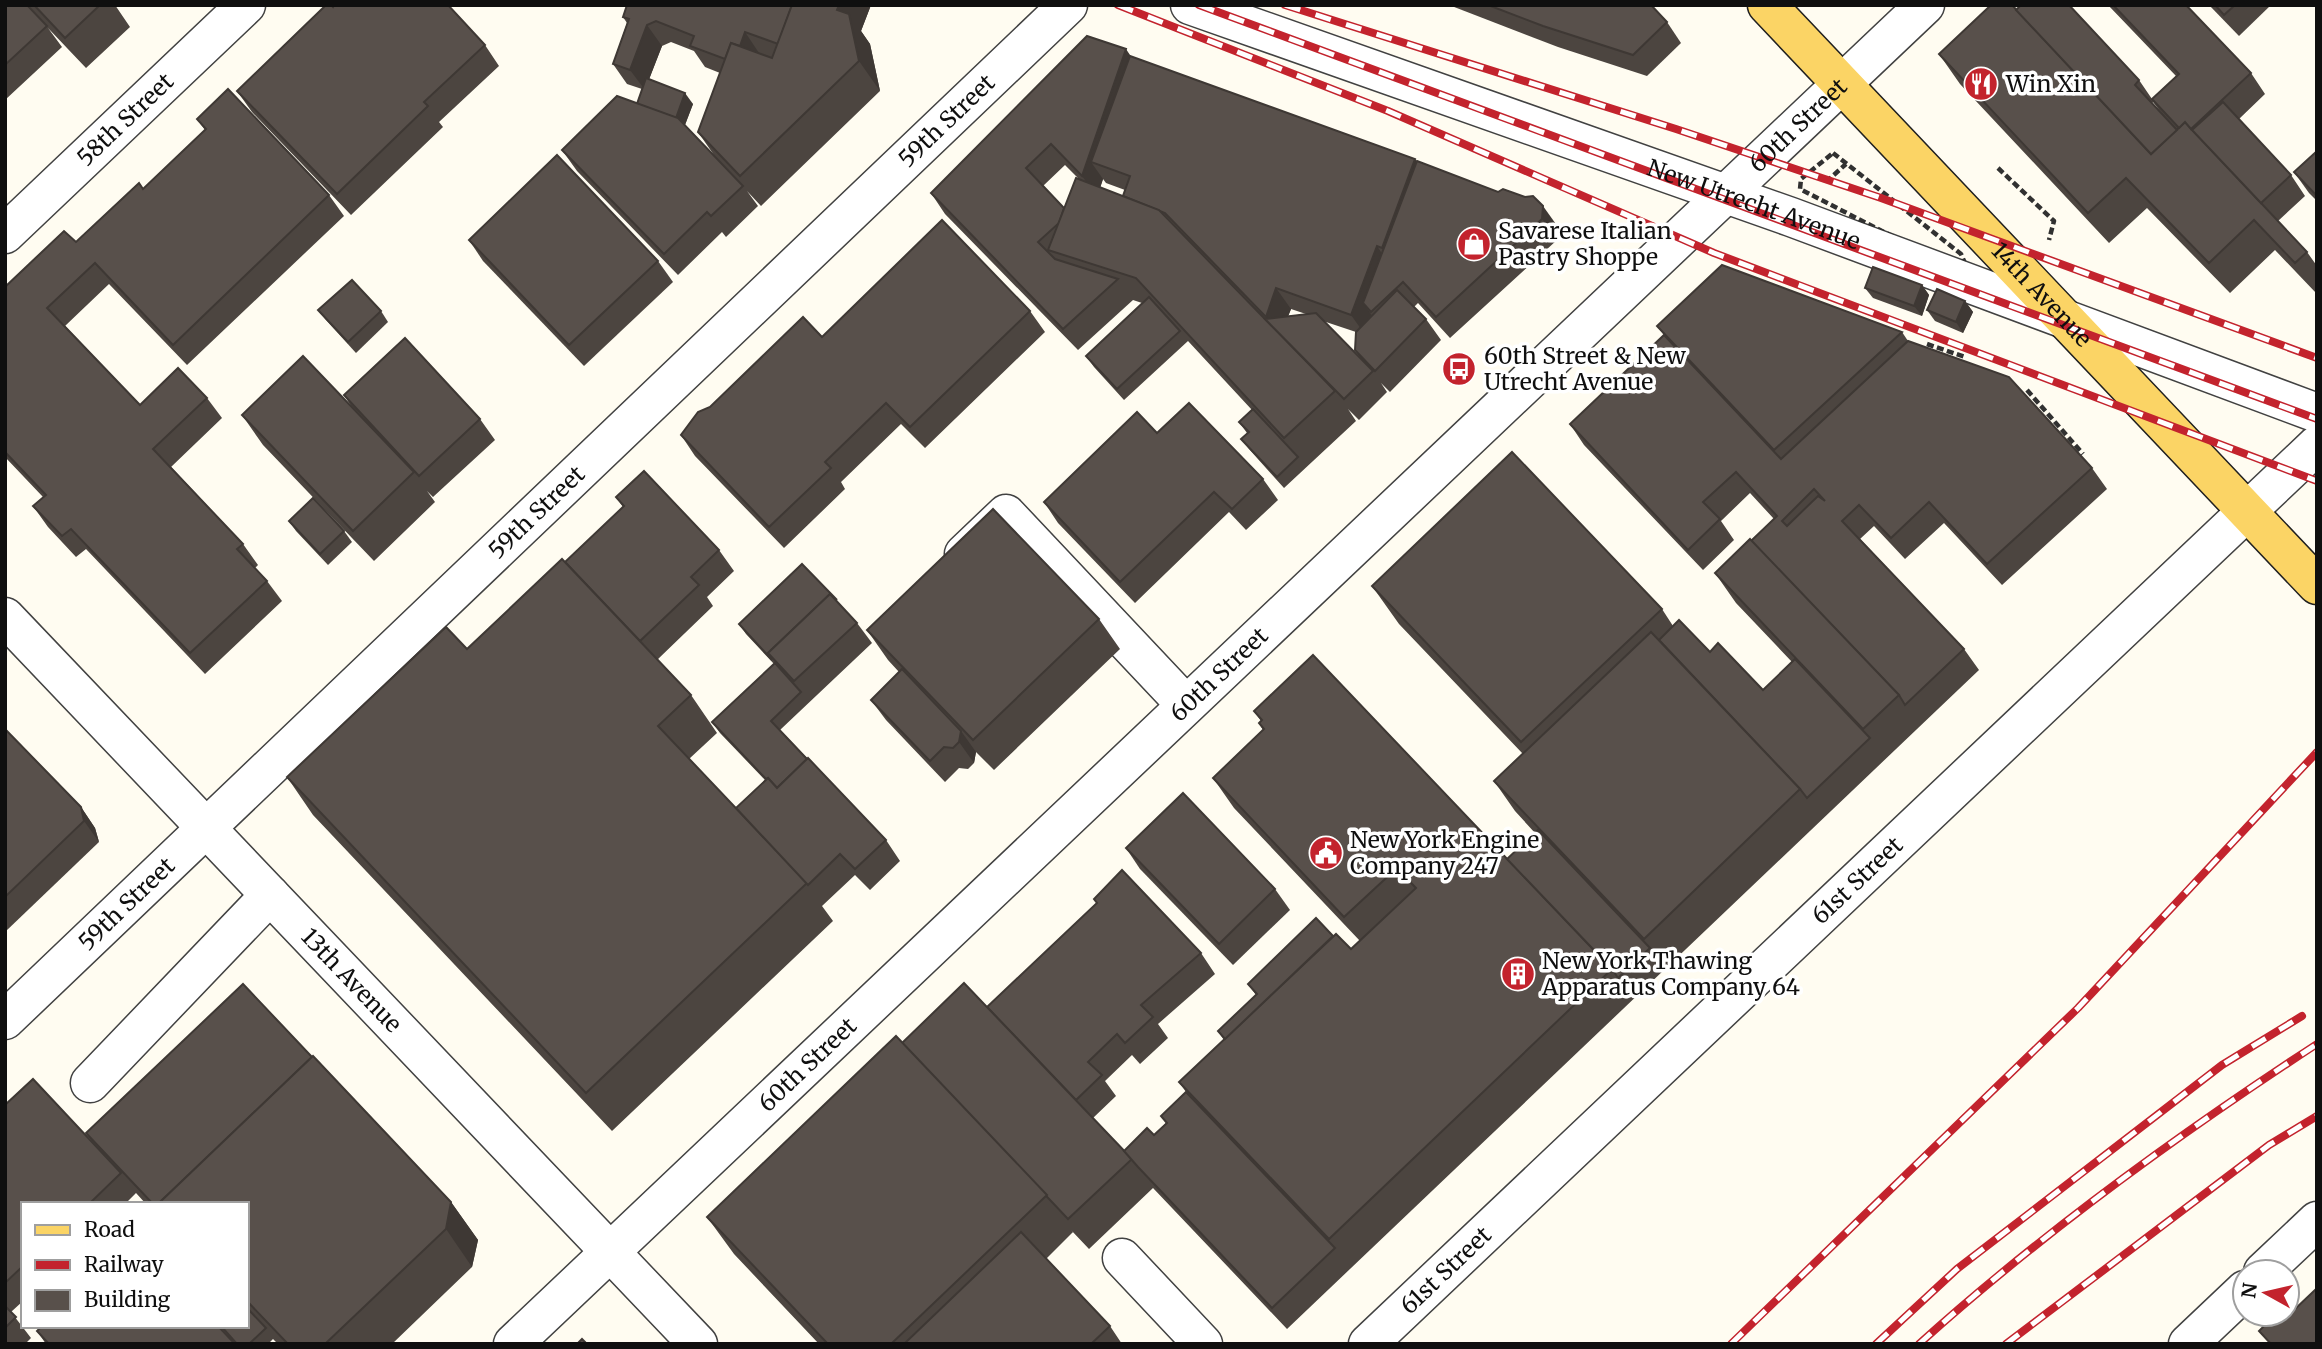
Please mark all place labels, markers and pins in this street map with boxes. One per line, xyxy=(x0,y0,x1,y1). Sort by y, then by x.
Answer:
restaurant icon: Win Xin xyxy=(1962,65,2000,103)
place label: Win Xin xyxy=(2005,69,2096,98)
place label: Savarese Italian Pastry Shoppe xyxy=(1498,216,1672,271)
shop icon: Savarese Italian Pastry Shoppe xyxy=(1455,225,1493,263)
place label: 60th Street & New Utrecht Avenue xyxy=(1484,341,1686,396)
bus stop icon: 60th Street & New Utrecht Avenue xyxy=(1440,350,1478,388)
place label: New York Engine Company 247 xyxy=(1350,825,1539,880)
public building icon: New York Engine Company 247 xyxy=(1307,834,1345,872)
place label: New York Thawing Apparatus Company 64 xyxy=(1541,946,1800,1001)
building icon: New York Thawing Apparatus Company 64 xyxy=(1499,955,1537,993)

